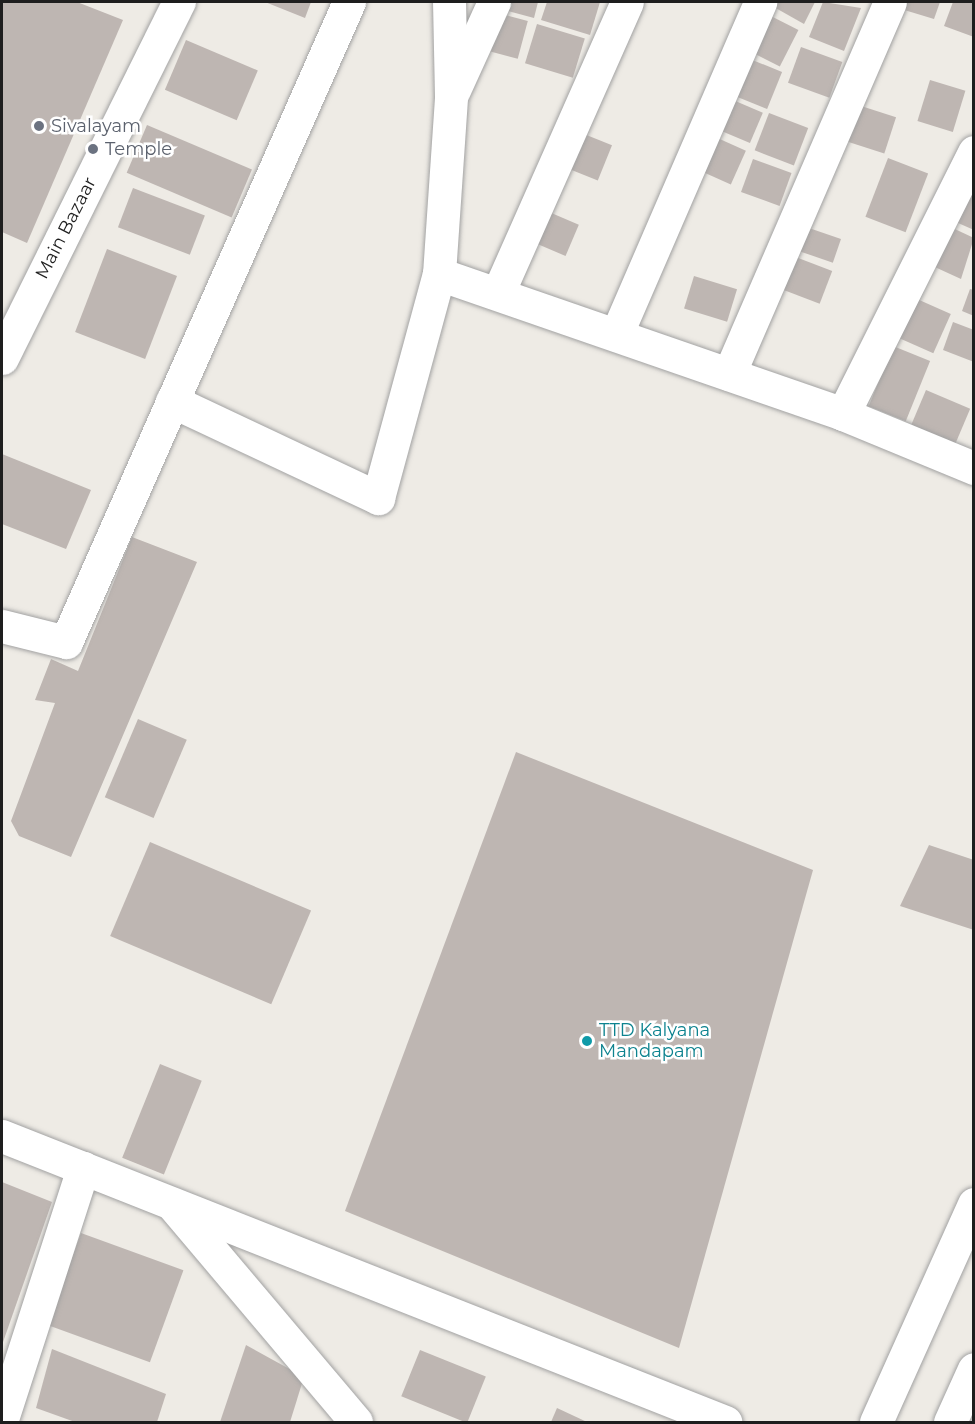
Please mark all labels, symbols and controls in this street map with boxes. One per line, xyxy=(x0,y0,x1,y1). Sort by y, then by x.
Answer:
place label: Sivalayam xyxy=(51,115,141,137)
marker: Sivalayam xyxy=(32,119,46,133)
place label: Temple xyxy=(105,138,172,160)
marker: Temple xyxy=(86,142,100,156)
street label: Main Bazaar xyxy=(31,173,101,283)
place label: TTD Kalyana Mandapam xyxy=(599,1020,710,1062)
marker: TTD Kalyana Mandapam xyxy=(580,1034,594,1048)

